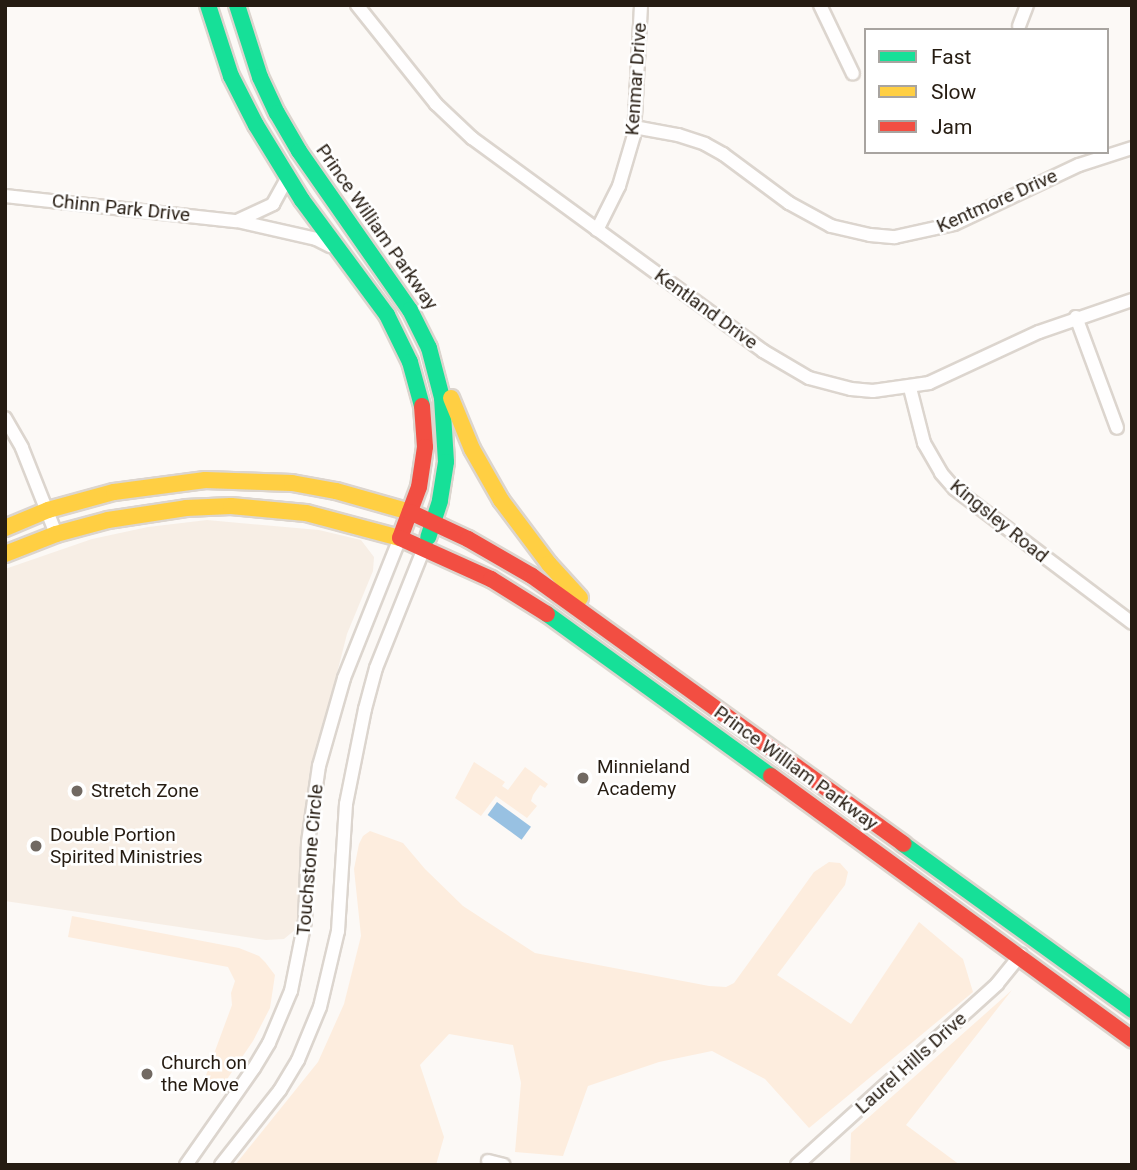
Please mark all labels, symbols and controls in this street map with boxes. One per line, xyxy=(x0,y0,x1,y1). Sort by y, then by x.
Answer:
street label: Kenmar Drive xyxy=(621,22,651,136)
legend xyxy=(864,28,1109,154)
text: Fast xyxy=(931,45,971,69)
text: Slow xyxy=(931,80,976,104)
text: Jam xyxy=(931,115,972,139)
street label: Prince William Parkway xyxy=(311,140,443,314)
street label: Kentmore Drive xyxy=(933,164,1061,238)
street label: Chinn Park Drive xyxy=(51,189,191,227)
street label: Kentland Drive xyxy=(650,264,762,354)
street label: Kingsley Road xyxy=(945,475,1053,567)
street label: Prince William Parkway xyxy=(710,701,882,835)
place label: Minnieland Academy xyxy=(597,756,690,800)
marker: Minnieland Academy xyxy=(575,770,591,786)
place label: Stretch Zone xyxy=(91,780,199,802)
marker: Stretch Zone xyxy=(69,783,85,799)
street label: Touchstone Circle xyxy=(292,783,328,937)
place label: Double Portion Spirited Ministries xyxy=(50,824,203,868)
marker: Double Portion Spirited Ministries xyxy=(28,838,44,854)
street label: Laurel Hills Drive xyxy=(851,1007,971,1119)
place label: Church on the Move xyxy=(161,1052,247,1096)
marker: Church on the Move xyxy=(139,1066,155,1082)

